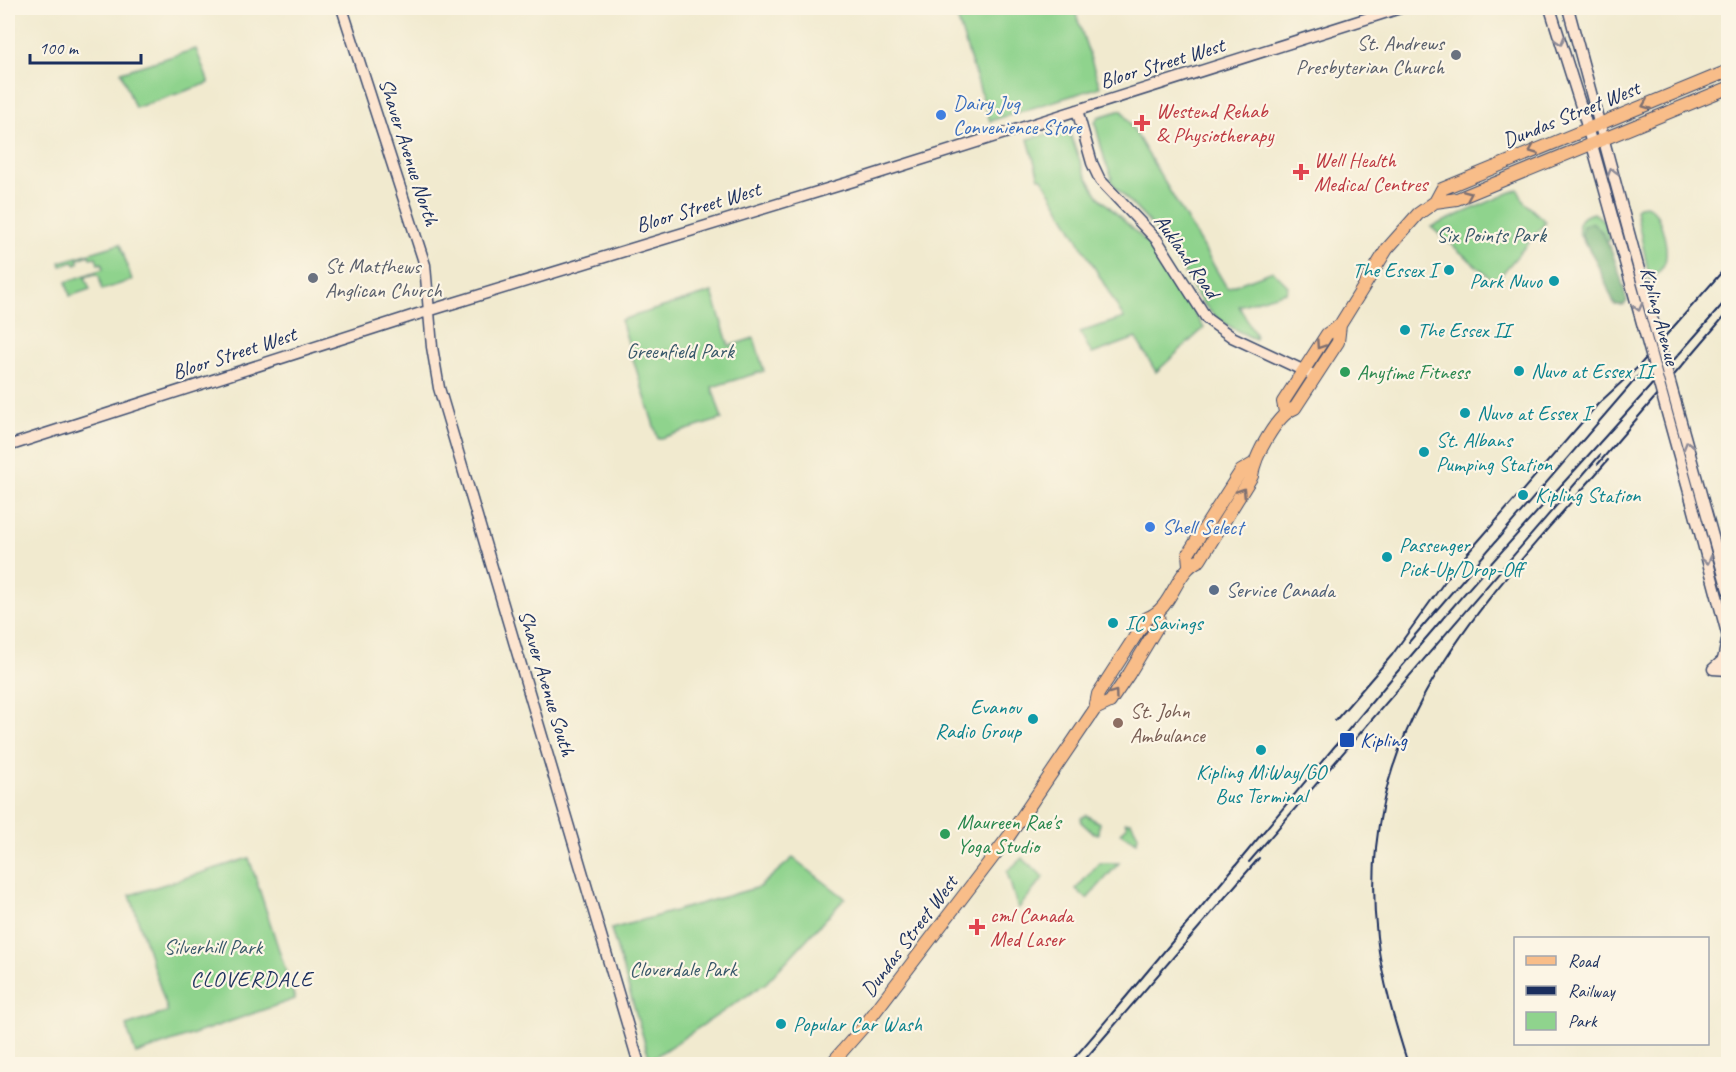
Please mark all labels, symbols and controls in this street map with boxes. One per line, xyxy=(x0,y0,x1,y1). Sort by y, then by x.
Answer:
scale bar xyxy=(30,27,141,65)
place label: St. Andrews Presbyterian Church xyxy=(1296,30,1446,80)
street label: Bloor Street West xyxy=(1097,31,1229,94)
one-way arrow xyxy=(1553,35,1565,46)
text: 100 m xyxy=(39,37,80,59)
marker: St. Andrews Presbyterian Church xyxy=(1449,48,1463,62)
street label: Dundas Street West xyxy=(1499,74,1645,153)
street label: Shaver Avenue North xyxy=(373,75,446,230)
place label: Dairy Jug Convenience Store xyxy=(953,90,1084,140)
place label: Westend Rehab & Physiotherapy xyxy=(1156,98,1275,148)
one-way arrow xyxy=(1641,98,1652,110)
marker: Dairy Jug Convenience Store xyxy=(934,108,948,122)
marker: Westend Rehab & Physiotherapy xyxy=(1133,114,1151,132)
one-way arrow xyxy=(1528,143,1539,155)
place label: Well Health Medical Centres xyxy=(1314,147,1429,197)
marker: Well Health Medical Centres xyxy=(1292,163,1310,181)
one-way arrow xyxy=(1607,167,1620,177)
street label: Bloor Street West xyxy=(633,175,765,238)
one-way arrow xyxy=(1462,190,1473,202)
street label: Aukland Road xyxy=(1149,209,1228,306)
park label: Six Points Park xyxy=(1436,222,1547,248)
place label: St Matthews Anglican Church xyxy=(325,253,442,303)
place label: The Essex I xyxy=(1352,257,1442,283)
marker: The Essex I xyxy=(1442,263,1456,277)
street label: Kipling Avenue xyxy=(1634,264,1686,369)
place label: Park Nuvo xyxy=(1470,268,1544,294)
marker: St Matthews Anglican Church xyxy=(306,271,320,285)
marker: Park Nuvo xyxy=(1547,274,1561,288)
one-way arrow xyxy=(1630,301,1643,311)
place label: The Essex II xyxy=(1417,317,1515,343)
street label: Bloor Street West xyxy=(169,320,301,385)
marker: The Essex II xyxy=(1398,323,1412,337)
park label: Greenfield Park xyxy=(626,338,735,364)
one-way arrow xyxy=(1316,338,1327,349)
place label: Nuvo at Essex II xyxy=(1531,358,1657,384)
place label: Anytime Fitness xyxy=(1357,359,1471,385)
marker: Nuvo at Essex II xyxy=(1512,364,1526,378)
marker: Anytime Fitness xyxy=(1338,365,1352,379)
place label: Nuvo at Essex I xyxy=(1477,400,1595,426)
marker: Nuvo at Essex I xyxy=(1458,406,1472,420)
place label: St. Albans Pumping Station xyxy=(1436,427,1553,477)
one-way arrow xyxy=(1683,440,1695,451)
marker: St. Albans Pumping Station xyxy=(1417,445,1431,459)
place label: Kipling Station xyxy=(1535,482,1641,508)
one-way arrow xyxy=(1234,488,1246,498)
marker: Kipling Station xyxy=(1516,488,1530,502)
place label: Shell Select xyxy=(1162,514,1246,540)
marker: Shell Select xyxy=(1143,520,1157,534)
place label: Passenger Pick-Up/Drop-Off xyxy=(1399,532,1528,582)
marker: Passenger Pick-Up/Drop-Off xyxy=(1380,550,1394,564)
one-way arrow xyxy=(1700,554,1712,565)
place label: Service Canada xyxy=(1226,577,1337,603)
marker: Service Canada xyxy=(1207,583,1221,597)
street label: Shaver Avenue South xyxy=(512,607,582,760)
place label: IC Savings xyxy=(1125,610,1204,636)
marker: IC Savings xyxy=(1106,616,1120,630)
one-way arrow xyxy=(1107,690,1118,701)
place label: Evanov Radio Group xyxy=(935,694,1023,744)
place label: St. John Ambulance xyxy=(1130,698,1206,748)
marker: Evanov Radio Group xyxy=(1026,712,1040,726)
marker: St. John Ambulance xyxy=(1111,716,1125,730)
place label: Kipling xyxy=(1360,727,1408,753)
marker: Kipling xyxy=(1338,731,1356,749)
marker: Kipling MiWay/GO Bus Terminal xyxy=(1254,743,1268,757)
place label: Kipling MiWay/GO Bus Terminal xyxy=(1196,759,1329,809)
place label: Maureen Rae's Yoga Studio xyxy=(957,809,1063,859)
marker: Maureen Rae's Yoga Studio xyxy=(938,827,952,841)
street label: Dundas Street West xyxy=(855,869,964,1002)
place label: cml Canada Med Laser xyxy=(990,902,1075,952)
marker: cml Canada Med Laser xyxy=(968,918,986,936)
park label: Silverhill Park xyxy=(164,934,264,960)
legend xyxy=(1514,937,1709,1045)
text: Road xyxy=(1568,950,1601,972)
park label: Cloverdale Park xyxy=(630,956,739,982)
district label: CLOVERDALE xyxy=(191,965,315,993)
text: Railway xyxy=(1568,980,1616,1002)
text: Park xyxy=(1568,1010,1598,1032)
place label: Popular Car Wash xyxy=(793,1011,922,1037)
marker: Popular Car Wash xyxy=(774,1017,788,1031)

